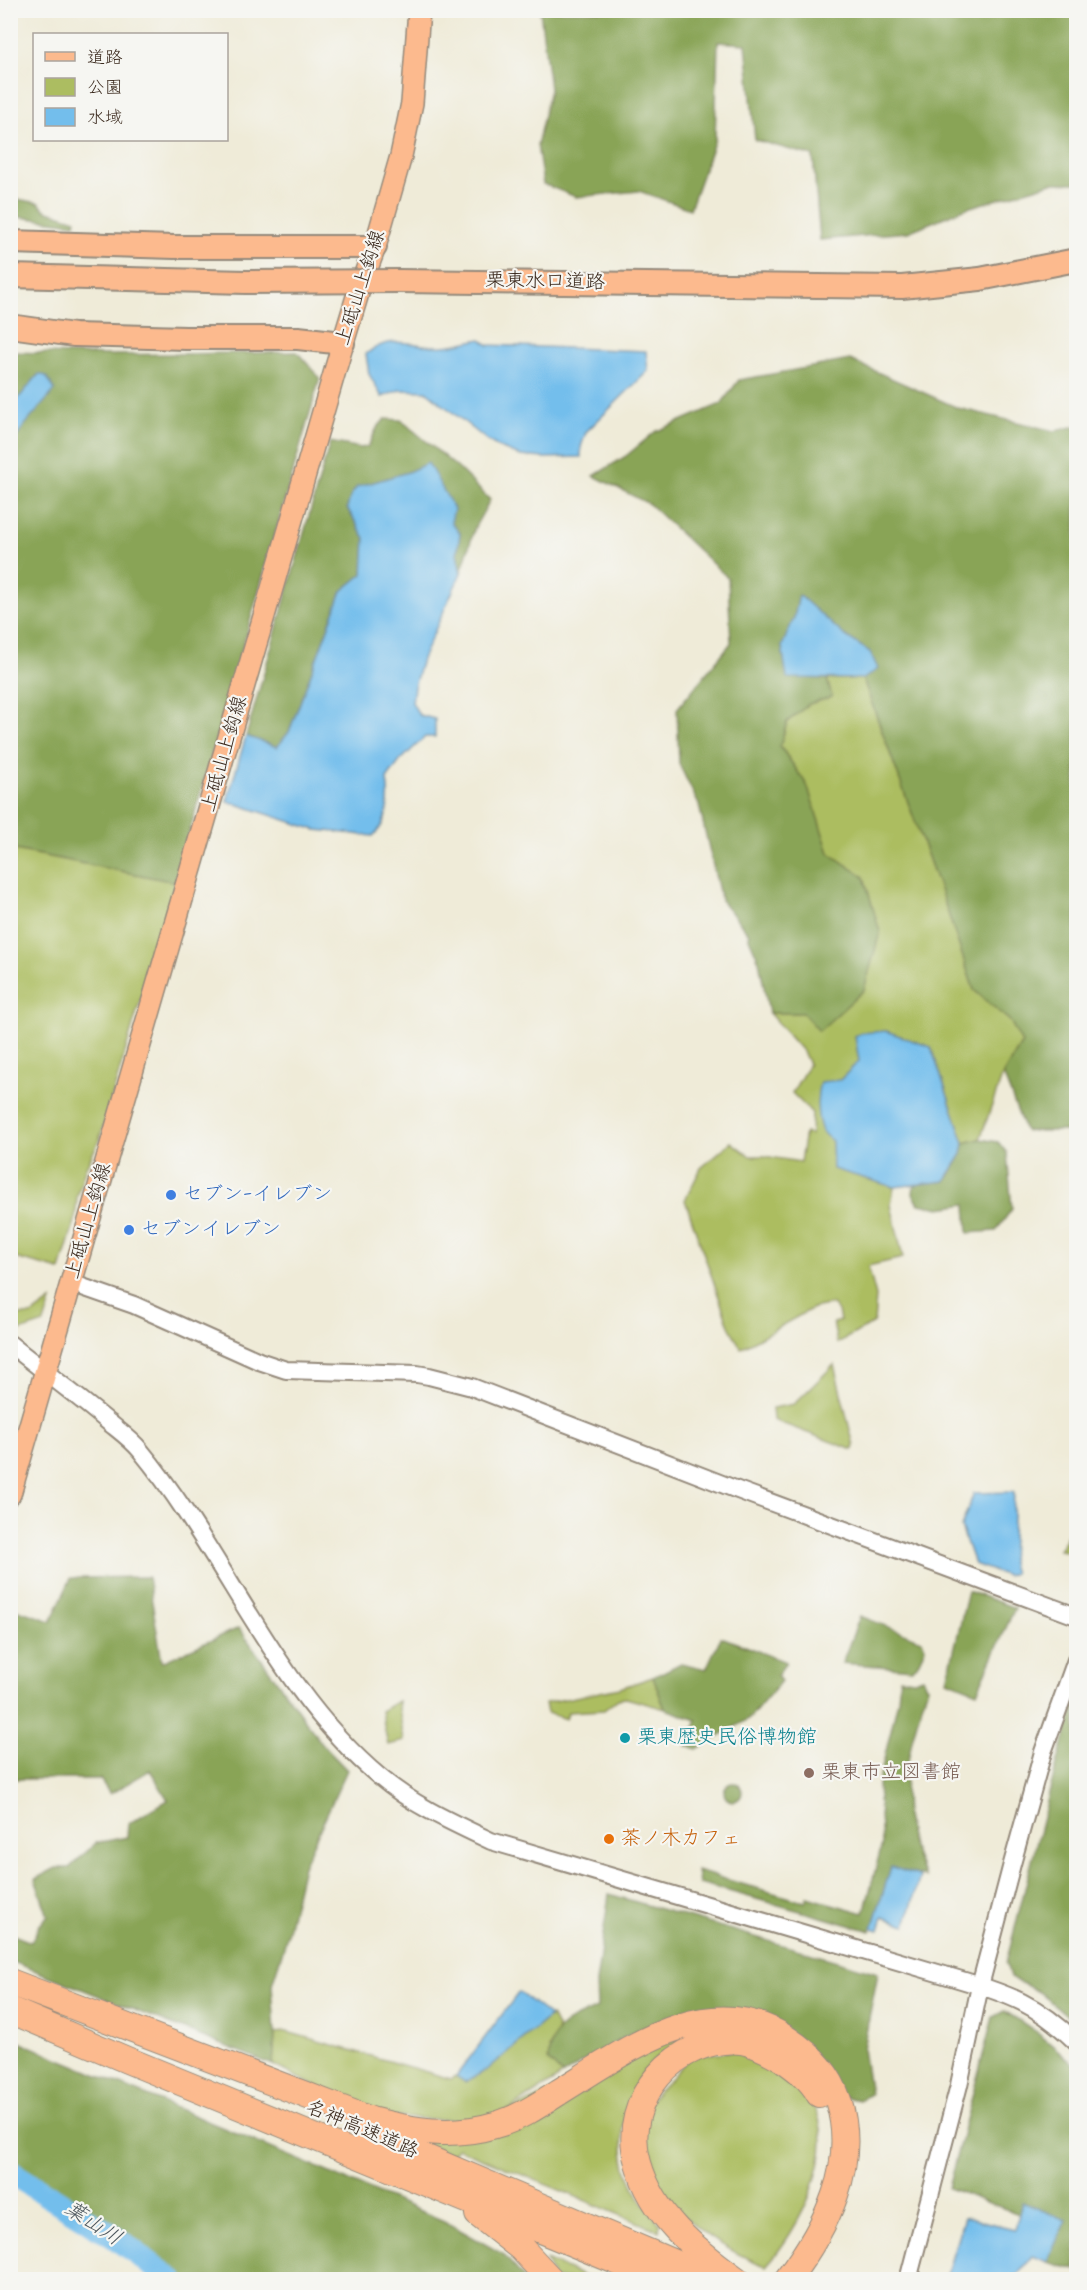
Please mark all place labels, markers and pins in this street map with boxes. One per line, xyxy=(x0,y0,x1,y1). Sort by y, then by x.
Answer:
place label: セブン-イレブン xyxy=(183,1179,332,1211)
marker: セブン-イレブン xyxy=(164,1188,178,1202)
place label: セブンイレブン xyxy=(141,1214,281,1246)
marker: セブンイレブン xyxy=(122,1223,136,1237)
place label: 栗東歴史民俗博物館 xyxy=(637,1722,817,1754)
marker: 栗東歴史民俗博物館 xyxy=(618,1731,632,1745)
place label: 栗東市立図書館 xyxy=(821,1757,961,1789)
marker: 栗東市立図書館 xyxy=(802,1766,816,1780)
place label: 茶ノ木カフェ xyxy=(621,1823,741,1855)
marker: 茶ノ木カフェ xyxy=(602,1832,616,1846)

